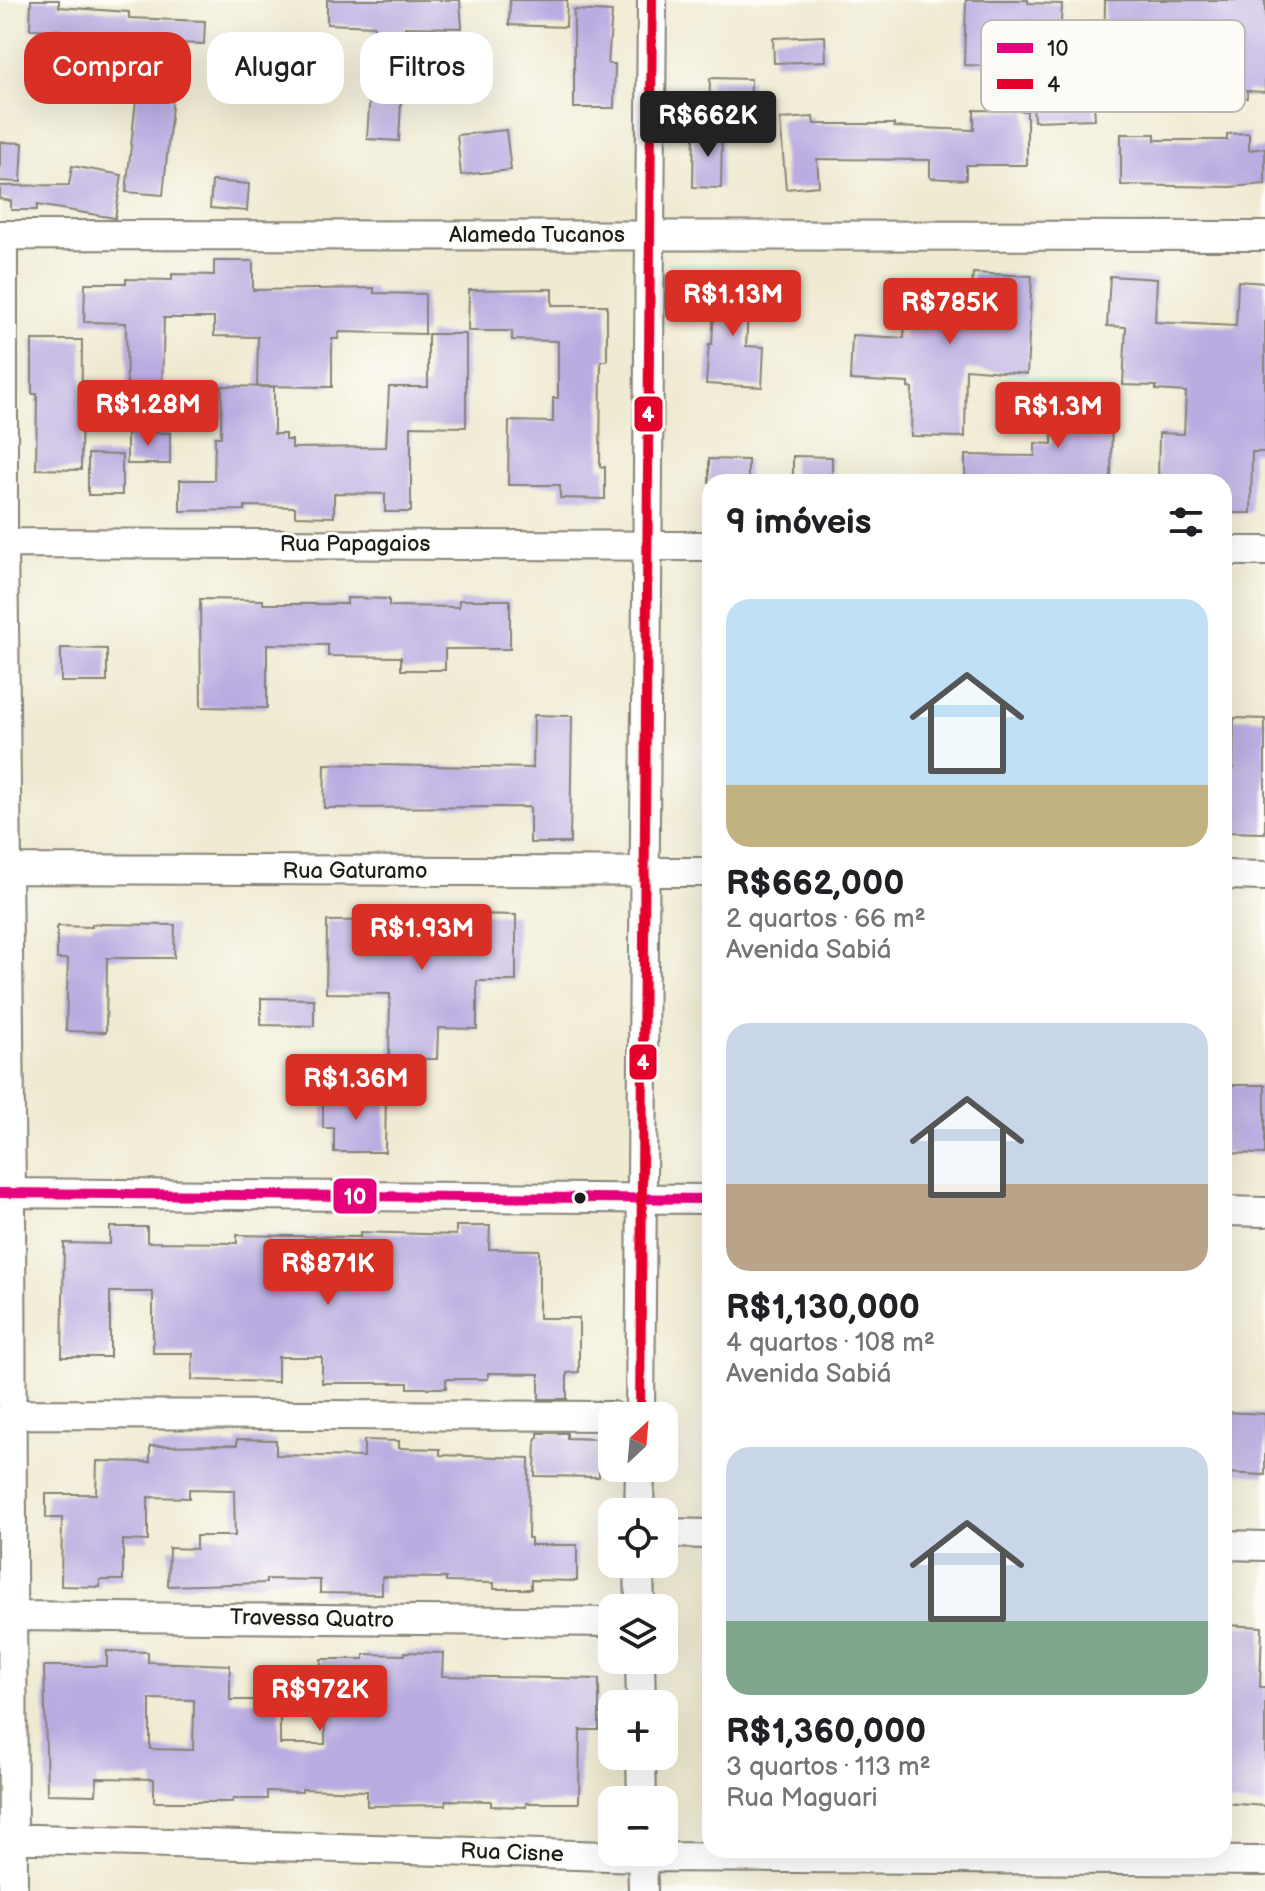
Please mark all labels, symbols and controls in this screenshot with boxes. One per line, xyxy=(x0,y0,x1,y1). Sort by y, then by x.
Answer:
legend xyxy=(981,20,1245,112)
chip: Comprar xyxy=(24,32,191,104)
chip: Alugar xyxy=(207,32,344,104)
chip: Filtros xyxy=(360,32,493,104)
text: 10 xyxy=(1047,36,1069,63)
text: 4 xyxy=(1047,72,1061,99)
pin: R$662K xyxy=(643,91,773,159)
text: R$662K xyxy=(658,101,758,132)
street label: Alameda Tucanos xyxy=(449,222,625,249)
pin: R$1.13M xyxy=(659,270,807,338)
pin: R$785K xyxy=(885,278,1015,346)
text: R$1.13M xyxy=(683,280,783,311)
text: R$785K xyxy=(901,288,999,319)
pin: R$1.28M xyxy=(74,380,222,448)
pin: R$1.3M xyxy=(993,382,1123,450)
text: R$1.28M xyxy=(95,390,201,421)
text: R$1.3M xyxy=(1013,392,1103,423)
line badge: 4 xyxy=(633,395,664,433)
text: 4 xyxy=(642,402,655,429)
icon: filters xyxy=(1164,500,1208,544)
text: 9 imóveis xyxy=(726,502,871,543)
street label: Rua Papagaios xyxy=(280,531,430,558)
icon: home xyxy=(895,651,1039,795)
street label: Rua Gaturamo xyxy=(283,858,427,885)
text: R$662,000 xyxy=(726,863,904,904)
pin: R$1.93M xyxy=(348,904,496,972)
text: 2 quartos · 66 m² xyxy=(726,904,926,935)
text: R$1.93M xyxy=(370,914,474,945)
text: Avenida Sabiá xyxy=(726,935,892,966)
line badge: 4 xyxy=(628,1043,658,1081)
text: 4 xyxy=(637,1050,650,1077)
pin: R$1.36M xyxy=(282,1054,430,1122)
text: R$1.36M xyxy=(304,1064,408,1095)
icon: home xyxy=(895,1075,1039,1219)
line badge: 10 xyxy=(332,1177,378,1215)
text: 10 xyxy=(344,1184,366,1211)
unlabelled marker xyxy=(572,1190,588,1206)
pin: R$871K xyxy=(263,1239,393,1307)
text: R$871K xyxy=(281,1249,375,1280)
text: R$1,130,000 xyxy=(726,1287,920,1328)
text: 4 quartos · 108 m² xyxy=(726,1328,935,1359)
text: Avenida Sabiá xyxy=(726,1359,892,1390)
north arrow xyxy=(598,1402,678,1482)
map controls xyxy=(598,1402,678,1866)
button: locate xyxy=(598,1498,678,1578)
icon: home xyxy=(895,1499,1039,1643)
button: layers xyxy=(598,1594,678,1674)
street label: Travessa Quatro xyxy=(230,1604,394,1634)
pin: R$972K xyxy=(255,1665,385,1733)
text: R$972K xyxy=(271,1675,369,1706)
button: + xyxy=(598,1690,678,1770)
text: R$1,360,000 xyxy=(726,1711,926,1752)
text: 3 quartos · 113 m² xyxy=(726,1752,931,1783)
text: Rua Maguari xyxy=(726,1783,878,1814)
button: − xyxy=(598,1786,678,1866)
street label: Rua Cisne xyxy=(460,1838,564,1868)

